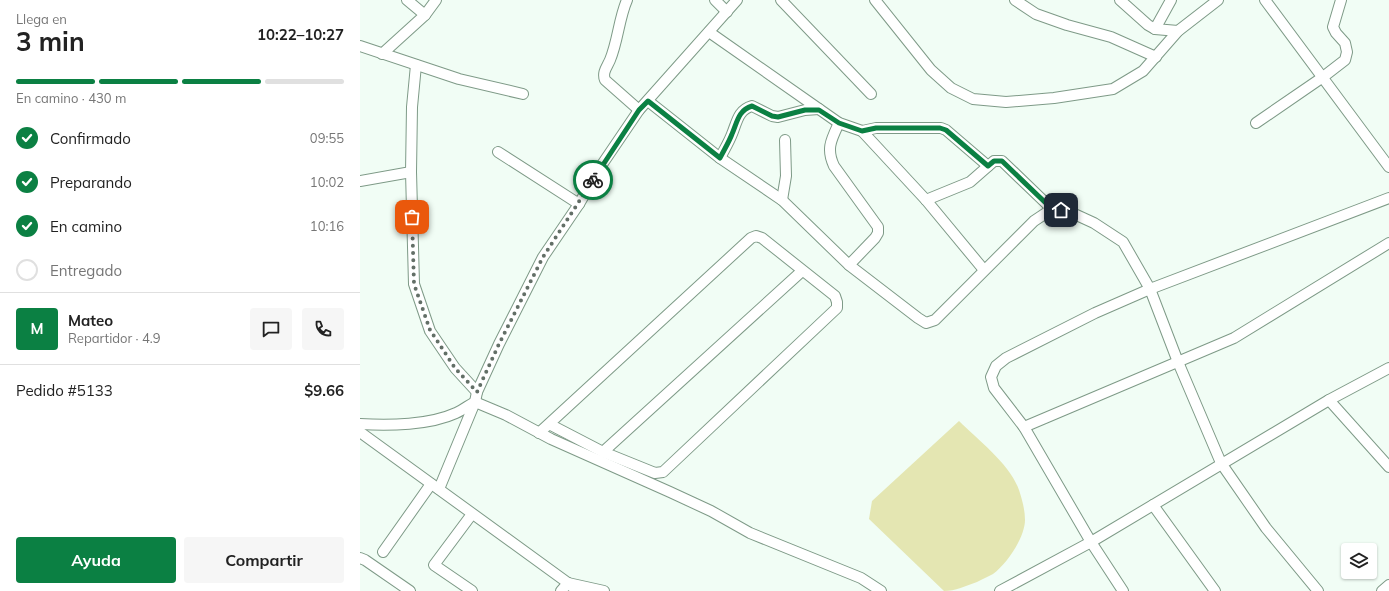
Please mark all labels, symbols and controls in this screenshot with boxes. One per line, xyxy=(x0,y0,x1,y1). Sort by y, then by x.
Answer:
text: Llega en xyxy=(16,11,67,27)
text: 3 min xyxy=(16,25,85,58)
text: 10:22–10:27 xyxy=(257,25,344,44)
text: En camino · 430 m xyxy=(16,90,126,106)
icon: check xyxy=(16,127,38,149)
text: Confirmado xyxy=(50,129,131,148)
text: 09:55 xyxy=(310,130,344,146)
courier xyxy=(573,160,613,200)
icon: bike xyxy=(582,169,604,191)
icon: check xyxy=(16,171,38,193)
text: Preparando xyxy=(50,173,132,192)
text: 10:02 xyxy=(310,174,344,190)
pin xyxy=(1044,193,1078,227)
icon: home xyxy=(1050,199,1072,221)
pin xyxy=(395,200,429,234)
icon: bag xyxy=(401,206,423,228)
icon: check xyxy=(16,215,38,237)
text: En camino xyxy=(50,217,122,236)
text: 10:16 xyxy=(310,218,344,234)
text: Entregado xyxy=(50,261,122,280)
button: chat xyxy=(250,308,292,350)
button: phone xyxy=(302,308,344,350)
text: Mateo xyxy=(68,311,113,330)
text: M xyxy=(30,319,44,338)
text: Repartidor · 4.9 xyxy=(68,330,161,346)
text: Pedido #5133 xyxy=(16,381,113,400)
text: $9.66 xyxy=(304,381,344,400)
button: Ayuda xyxy=(16,537,176,583)
button: Compartir xyxy=(184,537,344,583)
map controls xyxy=(1341,543,1377,579)
button: layers xyxy=(1341,543,1377,579)

